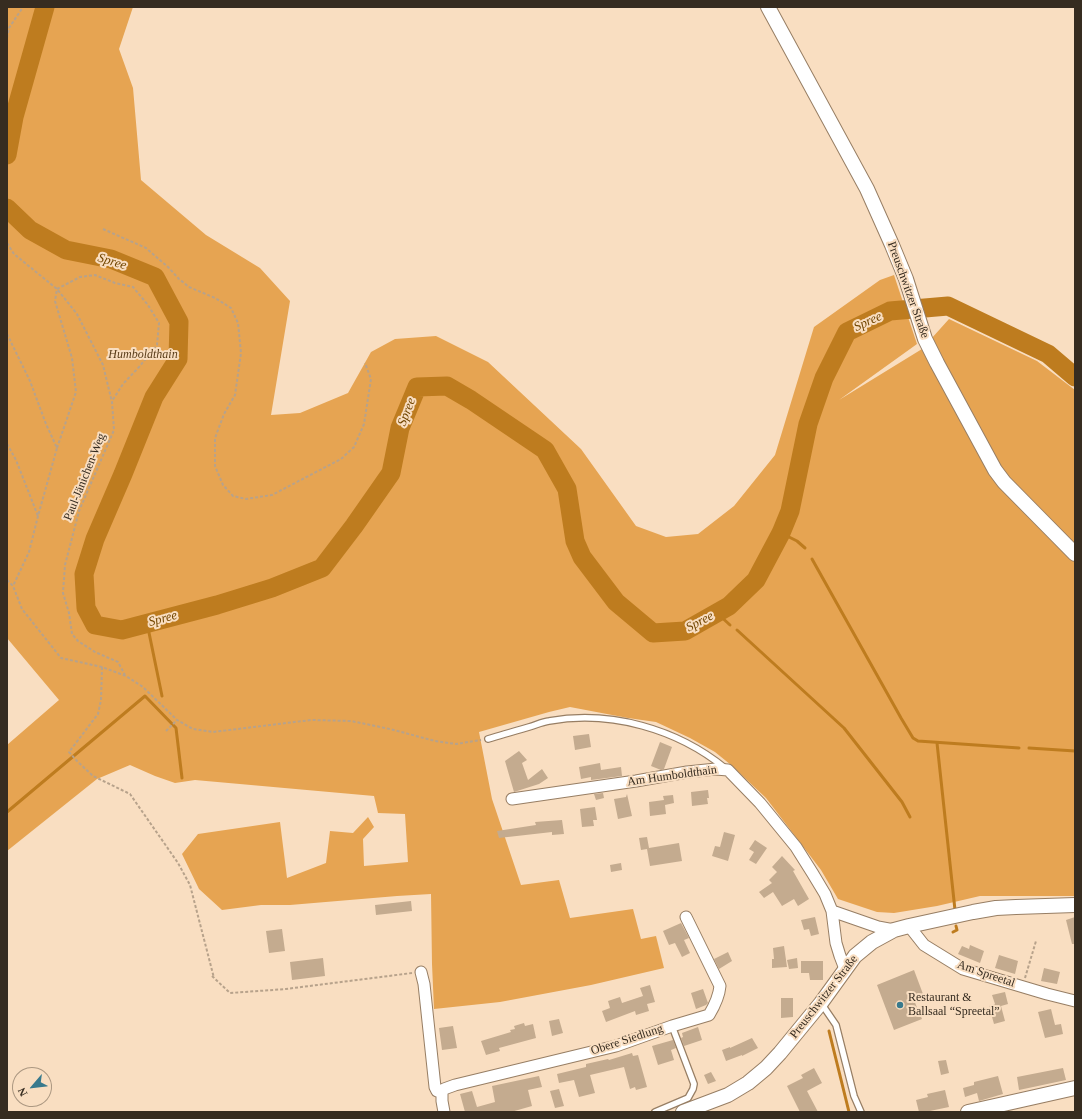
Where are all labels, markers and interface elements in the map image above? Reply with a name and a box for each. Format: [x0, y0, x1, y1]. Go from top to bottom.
street label: Preuschwitzer Straße [884, 240, 932, 340]
water label: Spree [96, 250, 128, 274]
water label: Spree [852, 309, 884, 335]
park label: Humboldthain [108, 348, 178, 362]
water label: Spree [395, 396, 419, 428]
street label: Paul-Jänichen-Weg [61, 431, 109, 523]
water label: Spree [147, 608, 179, 630]
water label: Spree [683, 608, 717, 636]
street label: Am Humboldthain [626, 763, 718, 789]
street label: Preuschwitzer Straße [787, 953, 861, 1041]
street label: Am Spreetal [955, 957, 1017, 991]
place label: Restaurant & Ballsaal “Spreetal” [908, 991, 1000, 1019]
marker: Restaurant & Ballsaal “Spreetal” [895, 1000, 905, 1010]
street label: Obere Siedlung [589, 1022, 665, 1058]
north arrow [12, 1067, 52, 1107]
text: N [15, 1086, 29, 1098]

